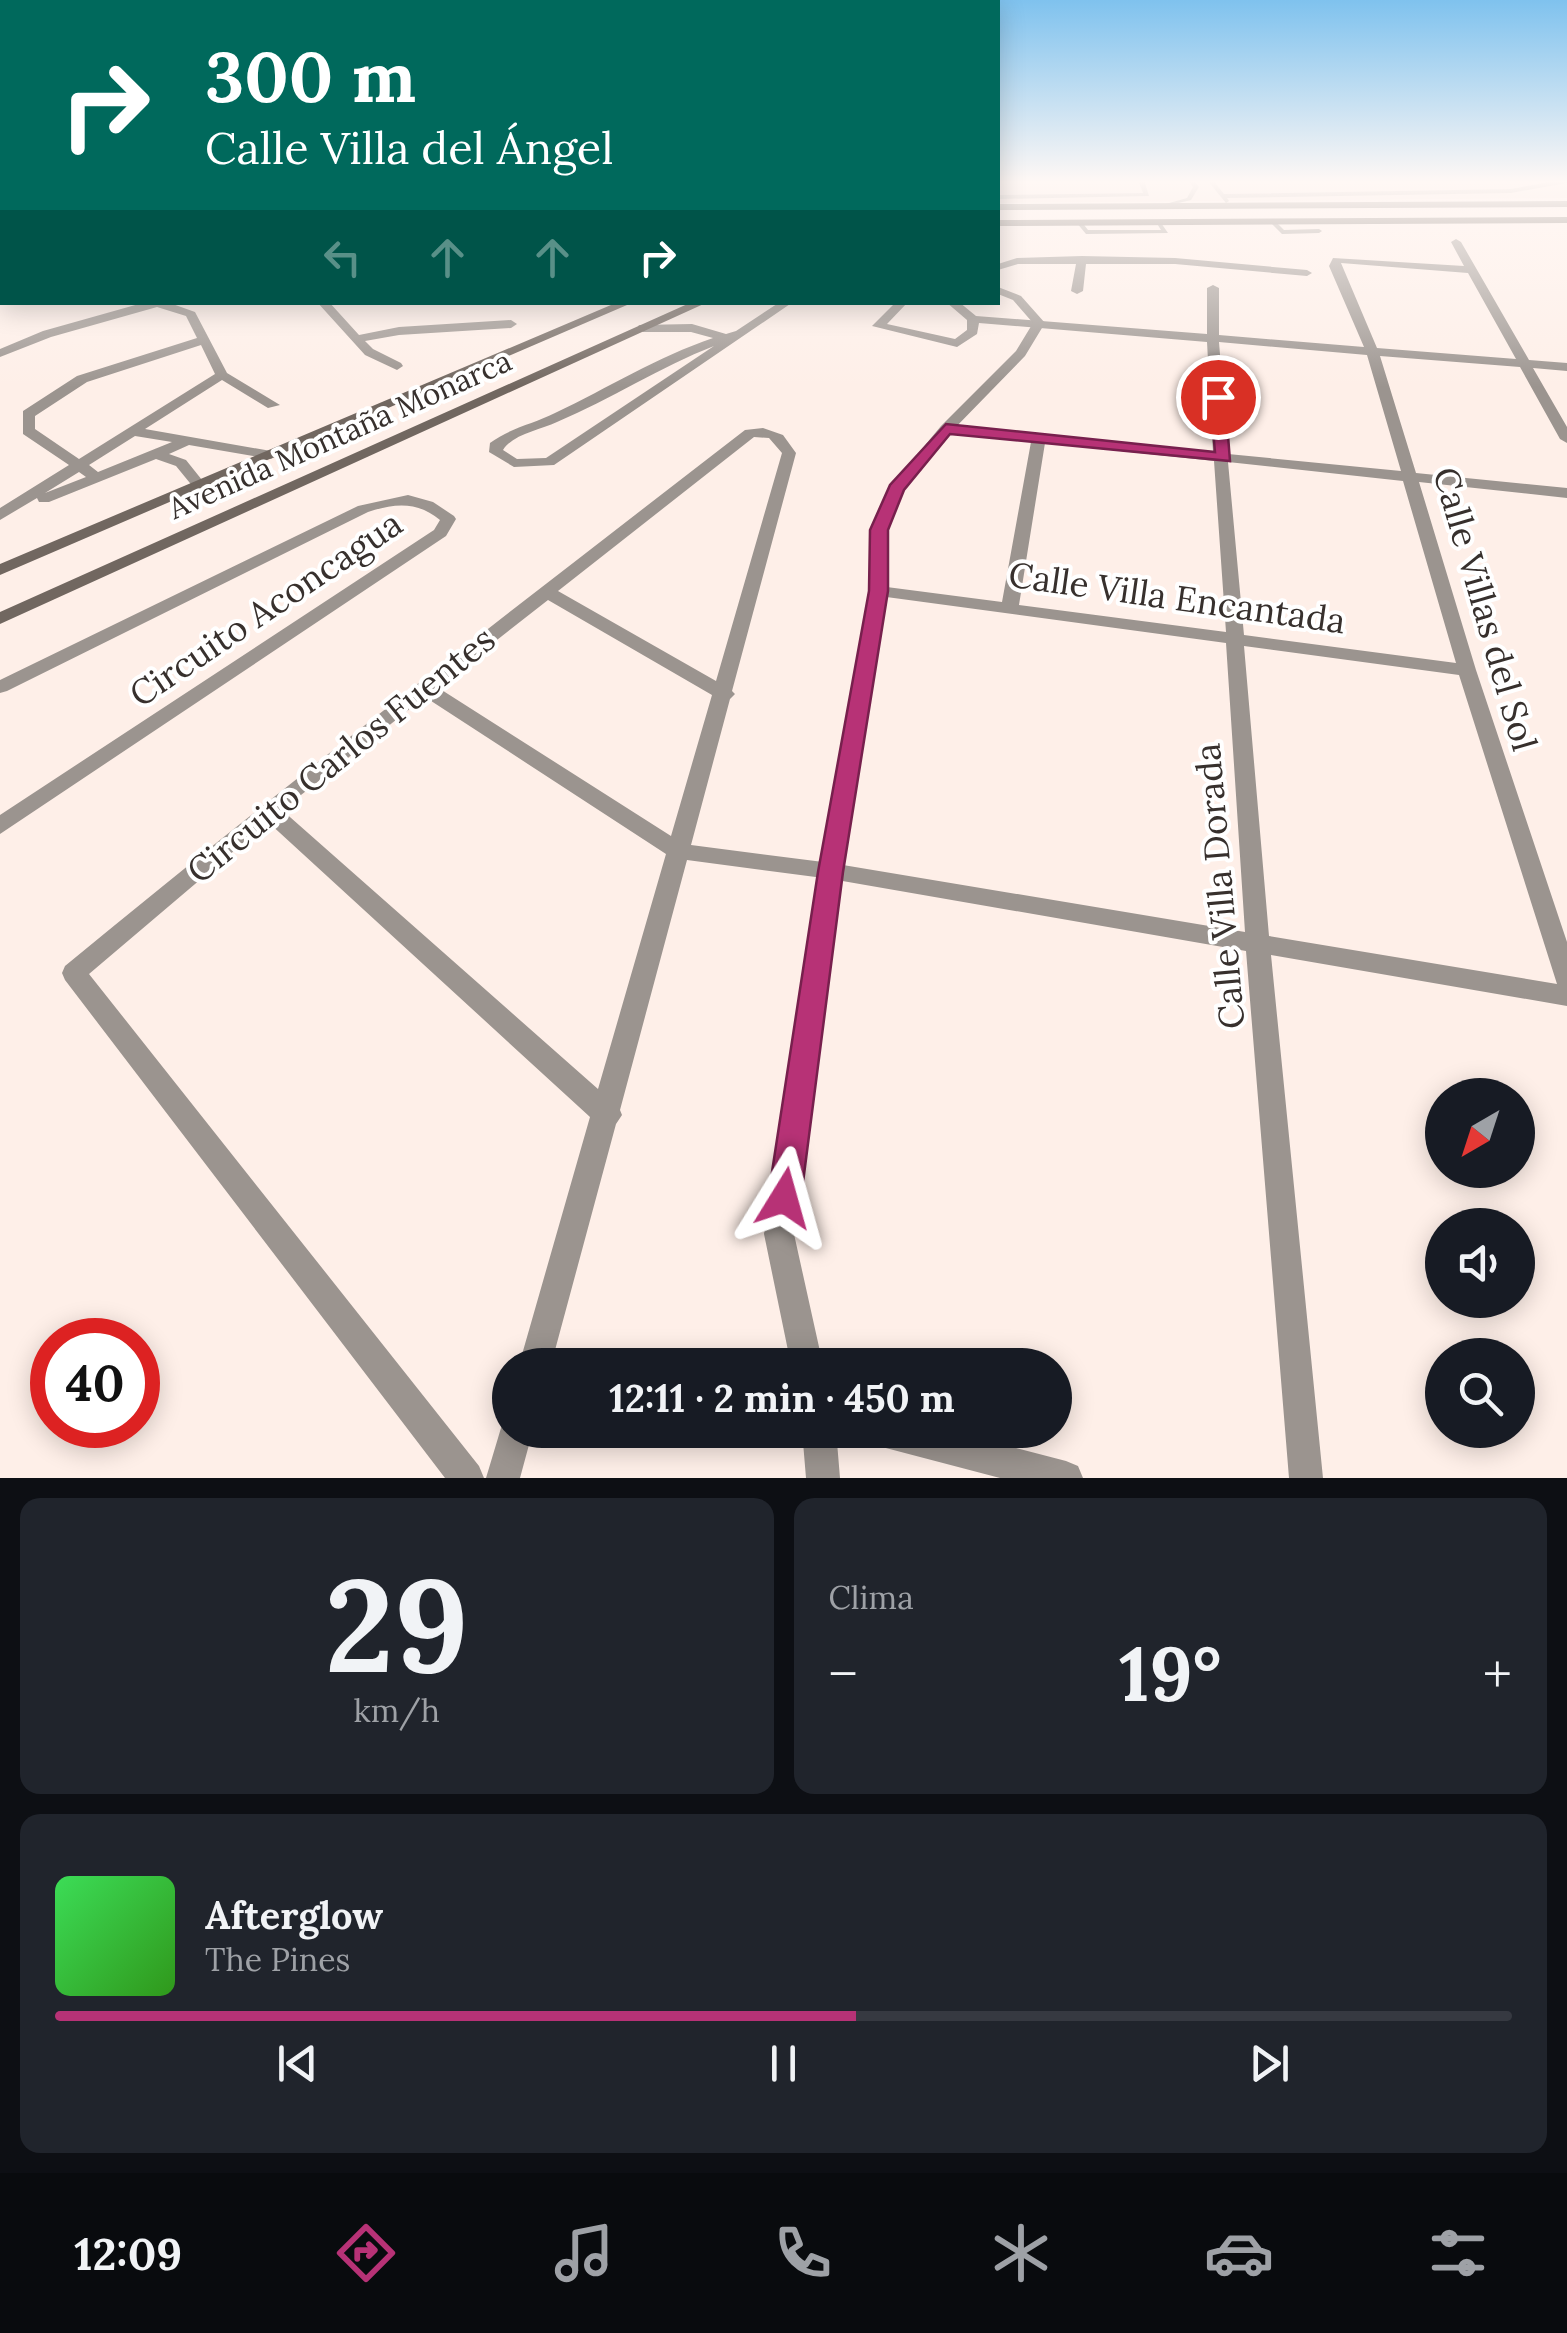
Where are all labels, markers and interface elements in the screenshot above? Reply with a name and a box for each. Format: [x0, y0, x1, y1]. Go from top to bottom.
text: 300 m [205, 32, 416, 121]
icon: right [40, 40, 170, 170]
text: Calle Villa del Ángel [205, 119, 613, 176]
icon: left [315, 230, 370, 285]
icon: ahead [420, 230, 475, 285]
icon: ahead [525, 230, 580, 285]
icon: right [630, 230, 685, 285]
street label: Avenida Montaña Monarca [161, 341, 517, 527]
pin [1176, 355, 1261, 440]
icon: arrive [1191, 370, 1246, 425]
street label: Calle Villas del Sol [1423, 462, 1547, 756]
street label: Circuito Aconcagua [121, 501, 411, 717]
street label: Calle Villa Encantada [1006, 552, 1348, 643]
street label: Circuito Carlos Fuentes [177, 616, 504, 893]
street label: Calle Villa Dorada [1185, 741, 1254, 1031]
north arrow [1425, 1078, 1535, 1188]
map controls [1425, 1078, 1535, 1448]
position arrow [732, 1146, 836, 1250]
button: sound [1425, 1208, 1535, 1318]
speed limit sign: 40 [30, 1318, 160, 1448]
button: search [1425, 1338, 1535, 1448]
text: 12:11 · 2 min · 450 m [609, 1374, 955, 1422]
text: 29 [325, 1541, 469, 1708]
text: Clima [829, 1577, 914, 1618]
text: 19° [1119, 1626, 1221, 1722]
text: − [829, 1639, 858, 1709]
text: + [1483, 1639, 1512, 1709]
text: km/h [354, 1690, 440, 1731]
text: Afterglow [205, 1891, 383, 1939]
text: The Pines [205, 1939, 350, 1980]
icon: previous [270, 2036, 325, 2091]
icon: pause [756, 2036, 811, 2091]
icon: next [1242, 2036, 1297, 2091]
icon: directions [331, 2218, 401, 2288]
icon: music [549, 2218, 619, 2288]
icon: phone [768, 2218, 838, 2288]
icon: climate [986, 2218, 1056, 2288]
icon: car [1204, 2218, 1274, 2288]
icon: filters [1423, 2218, 1493, 2288]
text: 12:09 [74, 2225, 182, 2282]

